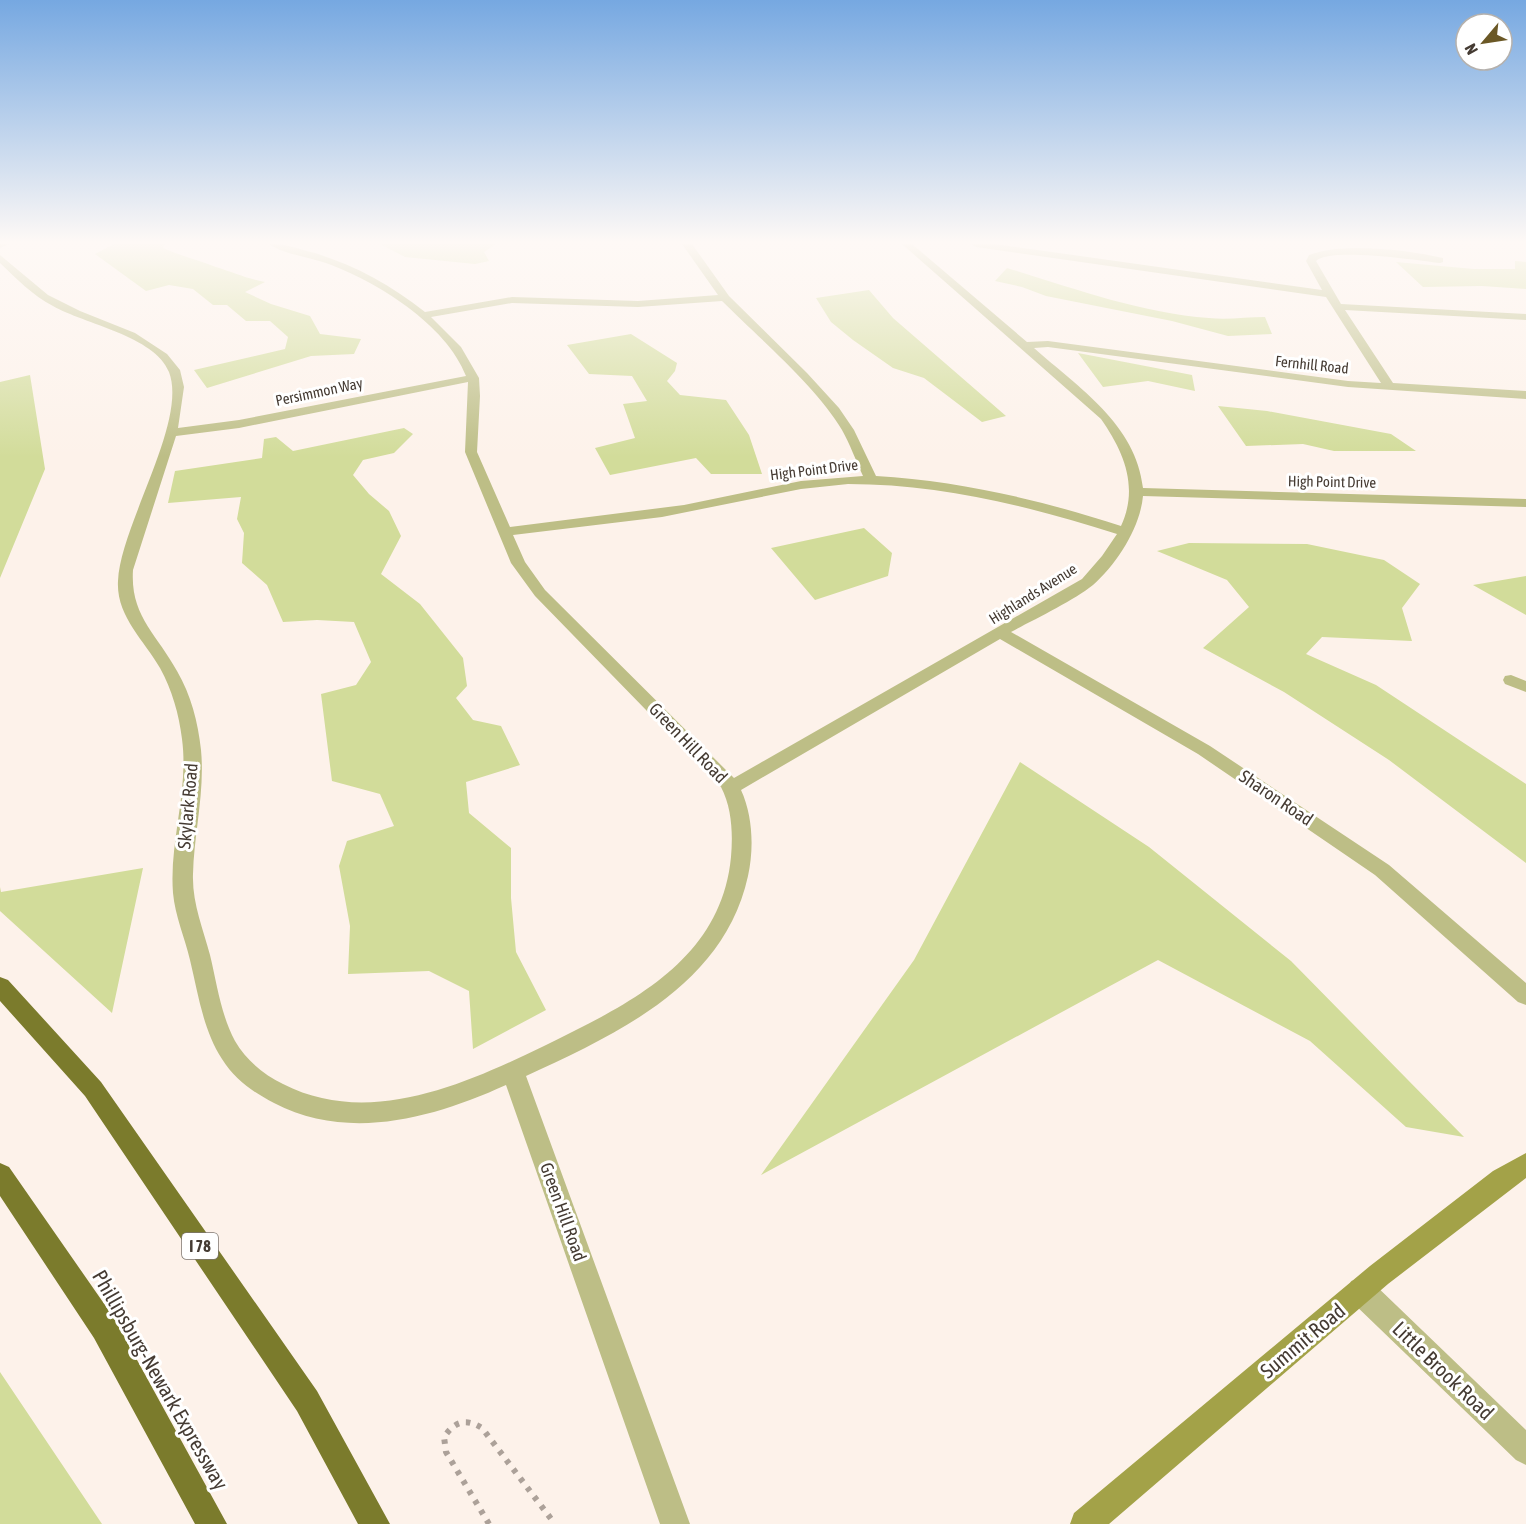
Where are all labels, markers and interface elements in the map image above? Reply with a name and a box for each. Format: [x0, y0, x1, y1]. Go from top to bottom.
north arrow [1454, 12, 1514, 72]
text: N [1461, 41, 1481, 58]
street label: Fernhill Road [1275, 352, 1350, 377]
street label: Persimmon Way [274, 374, 364, 409]
street label: High Point Drive [769, 456, 859, 483]
street label: High Point Drive [1288, 472, 1377, 491]
street label: Highlands Avenue [986, 560, 1080, 627]
street label: Green Hill Road [645, 698, 732, 787]
street label: Skylark Road [173, 762, 202, 850]
street label: Sharon Road [1236, 765, 1317, 830]
street label: Green Hill Road [536, 1160, 591, 1264]
road number: I 78 [182, 1233, 218, 1259]
street label: Phillipsburg-Newark Expressway [88, 1266, 234, 1494]
street label: Summit Road [1255, 1298, 1350, 1383]
street label: Little Brook Road [1388, 1316, 1499, 1424]

